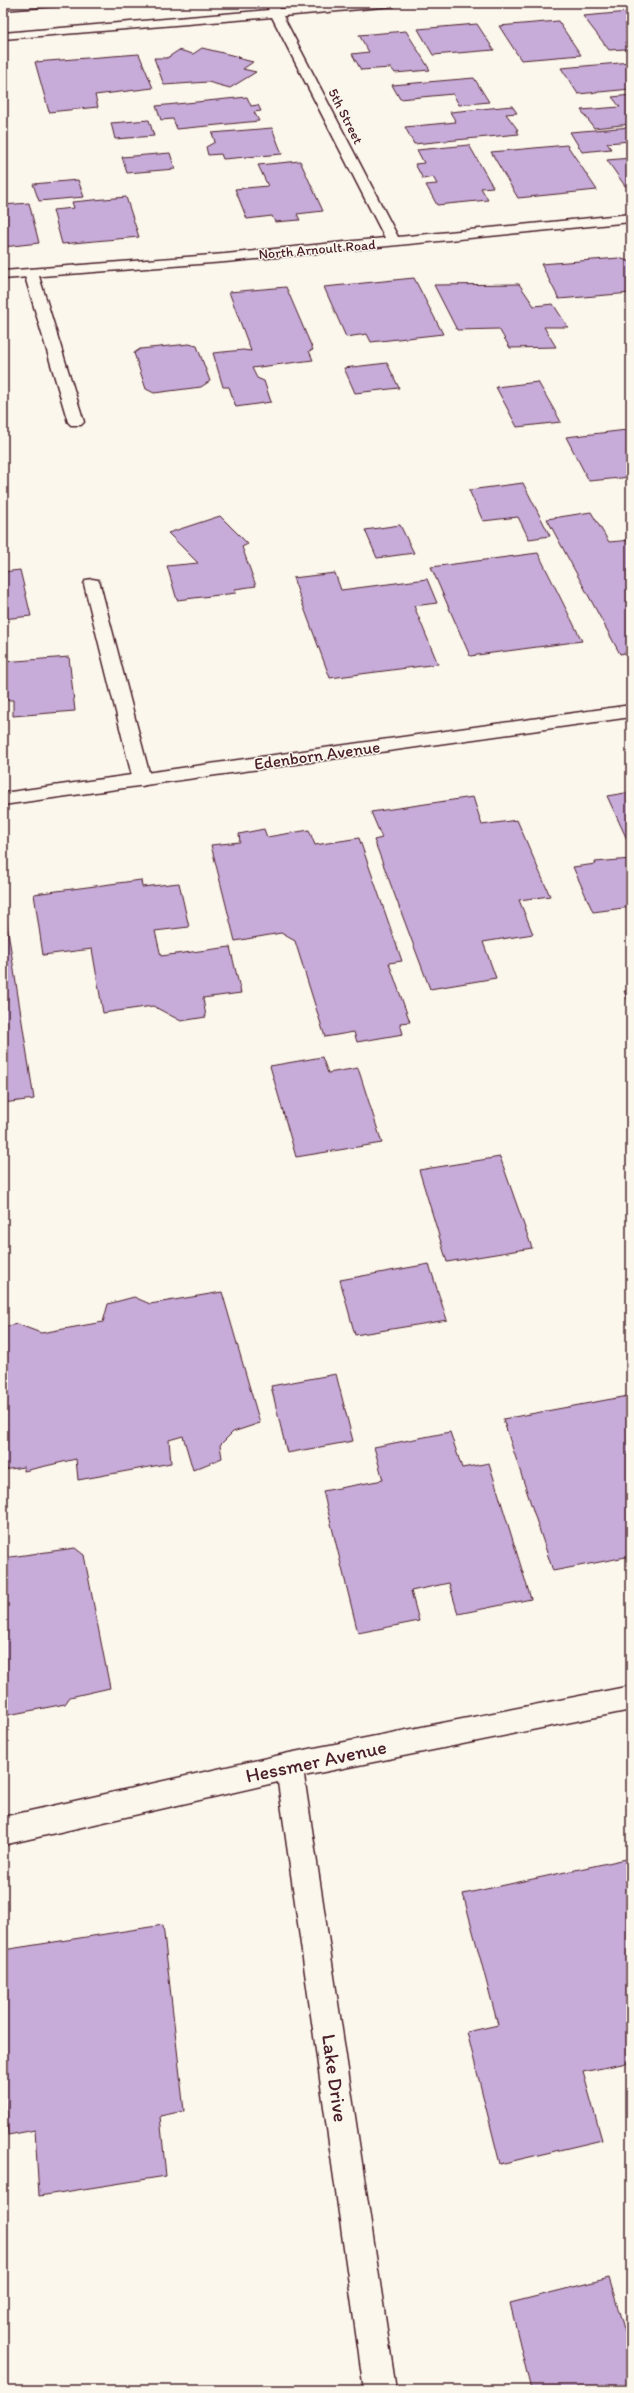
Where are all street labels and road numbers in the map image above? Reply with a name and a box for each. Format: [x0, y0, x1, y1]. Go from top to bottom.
street label: 5th Street [324, 86, 367, 147]
street label: North Arnoult Road [258, 236, 377, 263]
street label: Edenborn Avenue [253, 736, 381, 774]
street label: Hessmer Avenue [243, 1734, 389, 1788]
street label: Lake Drive [317, 2032, 353, 2124]

